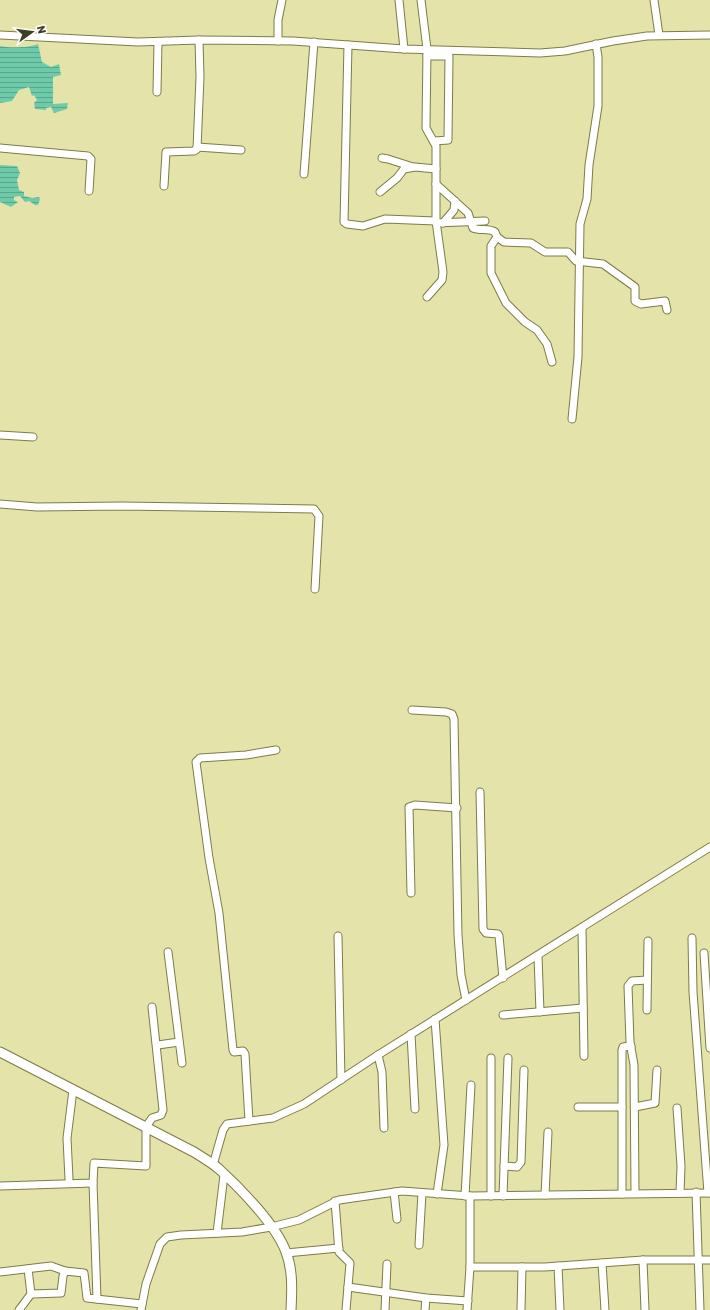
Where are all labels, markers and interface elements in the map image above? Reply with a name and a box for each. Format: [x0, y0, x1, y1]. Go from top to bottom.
north arrow [12, 12, 52, 52]
text: N [34, 24, 49, 35]

